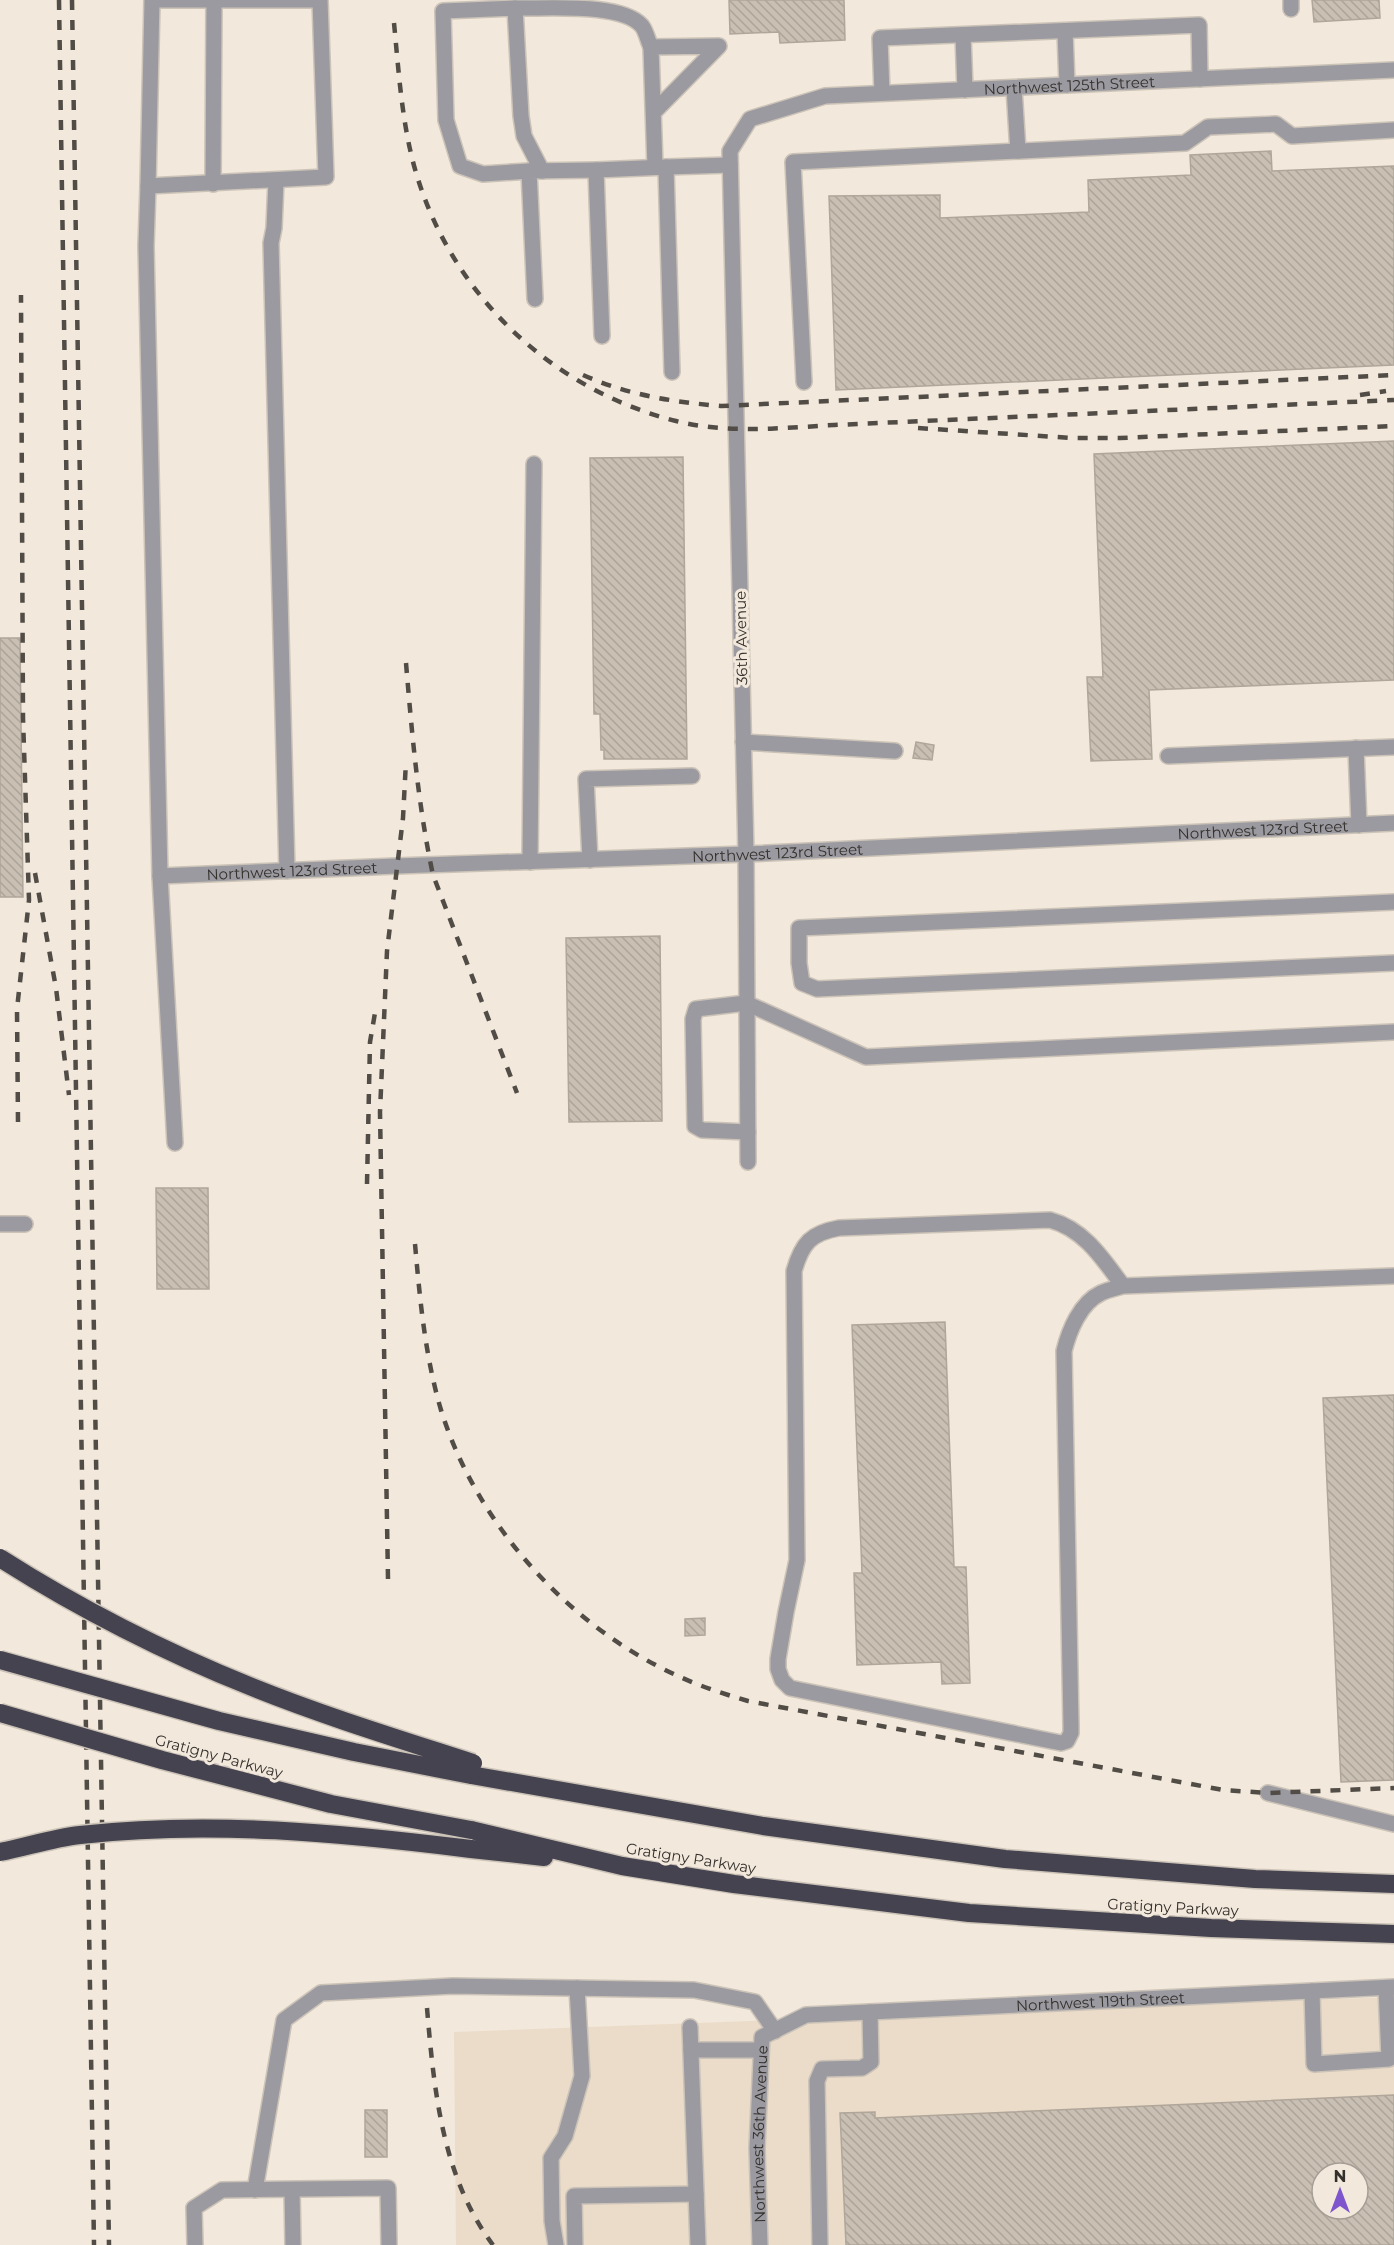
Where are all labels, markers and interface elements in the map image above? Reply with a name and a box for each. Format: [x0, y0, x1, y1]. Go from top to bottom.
street label: Northwest 125th Street [983, 71, 1155, 98]
street label: 36th Avenue [731, 591, 751, 685]
street label: Northwest 123rd Street [1177, 816, 1349, 843]
street label: Northwest 123rd Street [692, 839, 863, 865]
street label: Northwest 123rd Street [206, 857, 378, 884]
street label: Gratigny Parkway [153, 1730, 286, 1782]
street label: Gratigny Parkway [625, 1838, 758, 1878]
street label: Gratigny Parkway [1107, 1894, 1240, 1920]
street label: Northwest 119th Street [1015, 1987, 1185, 2014]
street label: Northwest 36th Avenue [747, 2045, 771, 2223]
north arrow [1310, 2161, 1370, 2221]
text: N [1334, 2167, 1346, 2186]

